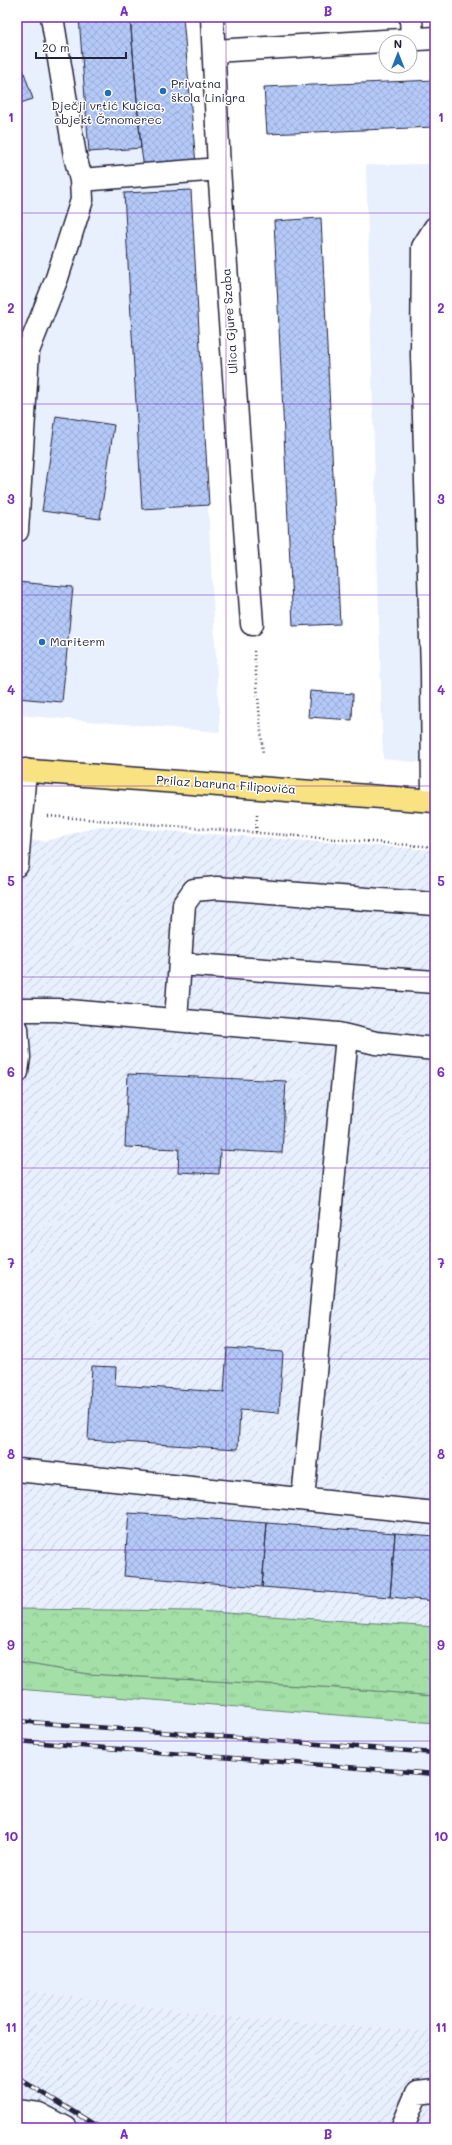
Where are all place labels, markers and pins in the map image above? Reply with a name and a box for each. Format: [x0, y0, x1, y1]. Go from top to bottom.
place label: Privatna škola Linigra [171, 75, 245, 105]
marker: Privatna škola Linigra [158, 86, 168, 96]
marker: Dječji vrtić Kućica, objekt Črnomerec [103, 88, 113, 98]
place label: Dječji vrtić Kućica, objekt Črnomerec [51, 97, 165, 127]
place label: Mariterm [50, 633, 105, 649]
marker: Mariterm [37, 637, 47, 647]

